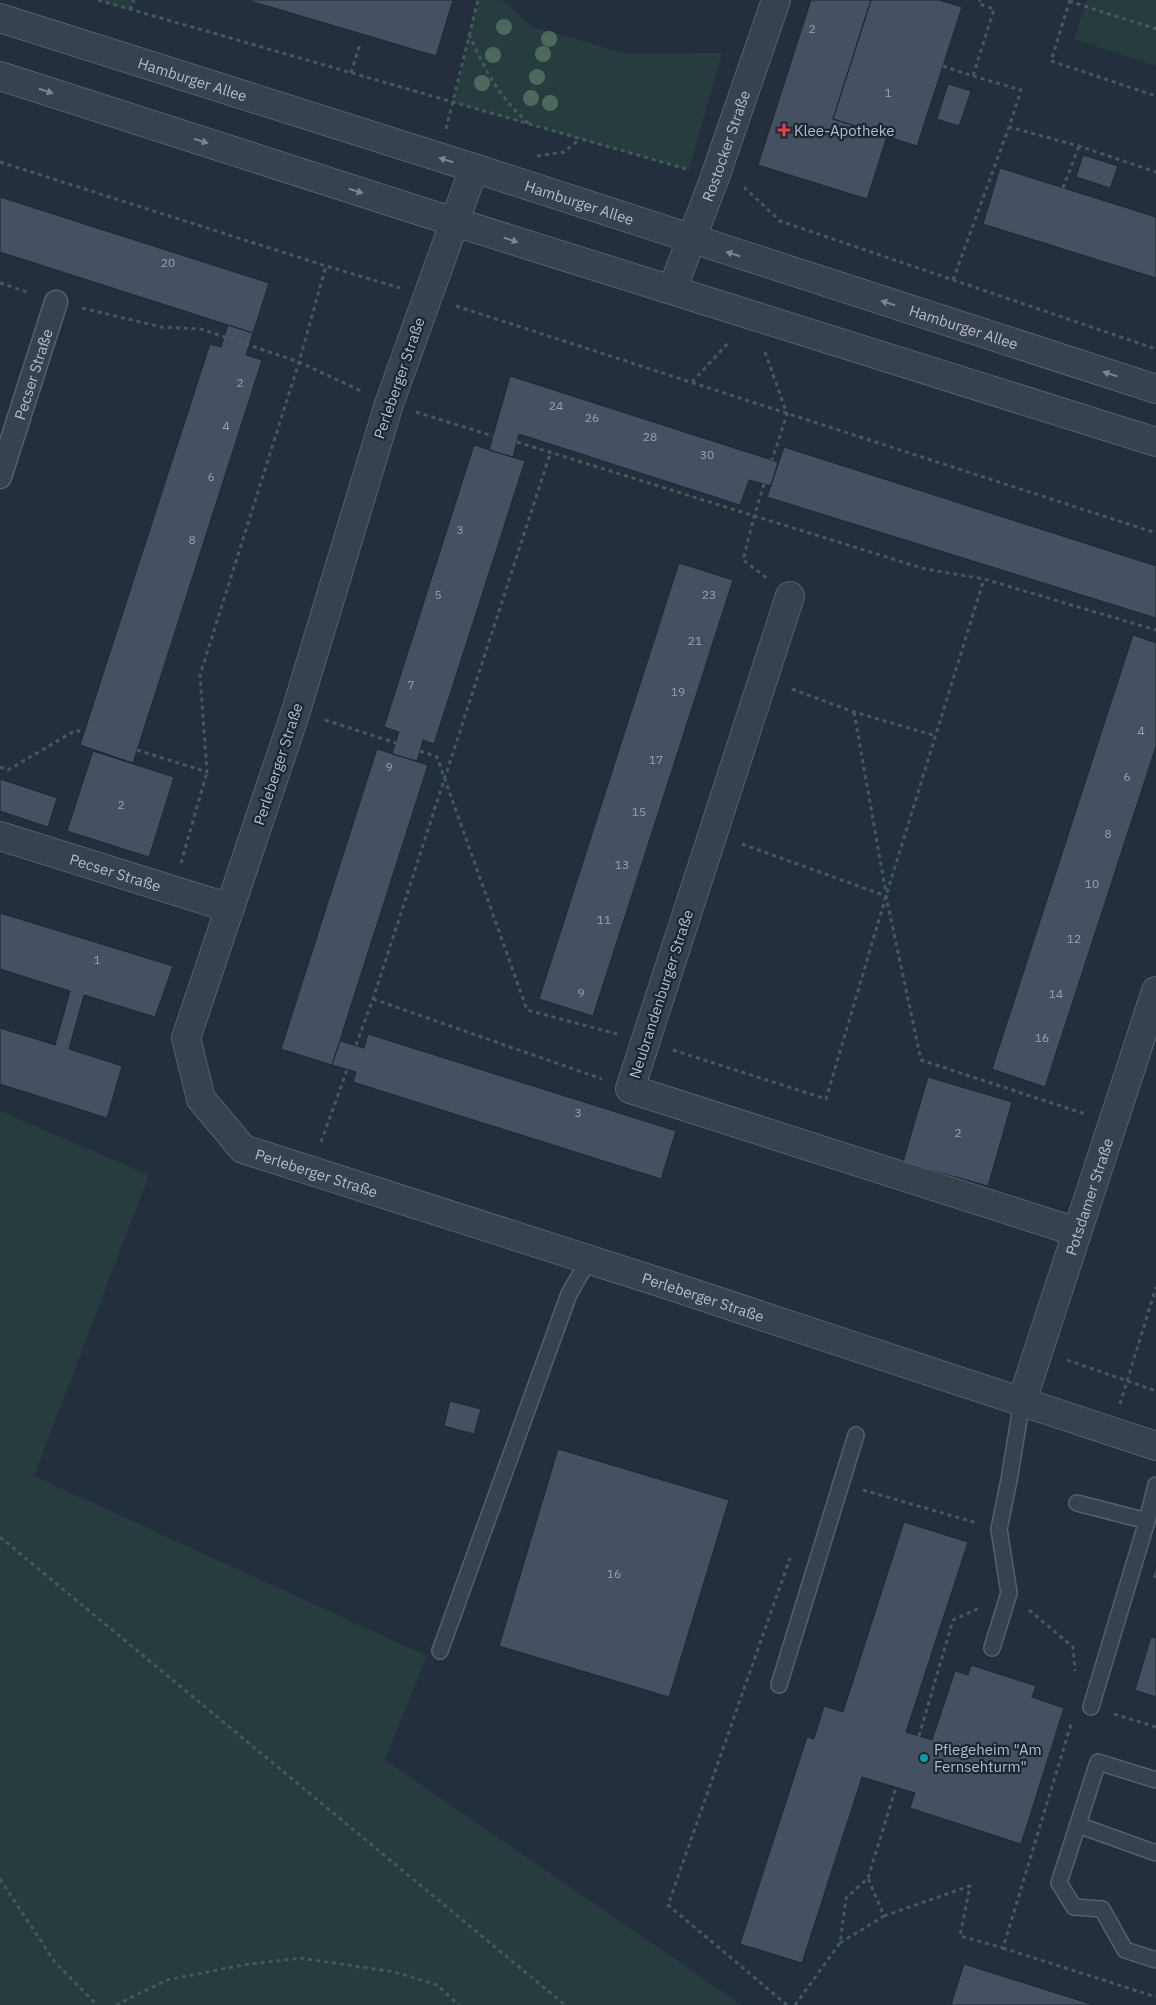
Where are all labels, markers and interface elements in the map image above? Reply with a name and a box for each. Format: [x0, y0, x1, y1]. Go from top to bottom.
house number: 2 [808, 21, 816, 36]
street label: Hamburger Allee [136, 53, 250, 105]
house number: 1 [884, 85, 892, 100]
one-way arrow [39, 87, 54, 95]
street label: Rostocker Straße [697, 88, 754, 204]
place label: Klee-Apotheke [794, 121, 895, 140]
marker: Klee-Apotheke [778, 124, 790, 136]
one-way arrow [194, 137, 209, 145]
one-way arrow [438, 155, 453, 163]
street label: Hamburger Allee [523, 176, 636, 229]
one-way arrow [348, 187, 363, 195]
one-way arrow [503, 236, 518, 244]
one-way arrow [726, 249, 741, 257]
house number: 20 [161, 255, 175, 270]
one-way arrow [881, 299, 896, 307]
street label: Hamburger Allee [907, 300, 1021, 353]
street label: Perleberger Straße [369, 315, 429, 441]
street label: Pecser Straße [9, 326, 56, 422]
one-way arrow [1102, 370, 1117, 378]
house number: 2 [236, 375, 244, 390]
house number: 24 [549, 398, 563, 413]
house number: 26 [585, 410, 599, 425]
house number: 4 [222, 418, 230, 433]
house number: 28 [643, 429, 657, 444]
house number: 30 [700, 447, 714, 462]
house number: 6 [207, 469, 215, 484]
house number: 3 [456, 522, 464, 537]
house number: 8 [188, 532, 196, 547]
house number: 5 [434, 587, 442, 602]
house number: 23 [702, 587, 716, 602]
house number: 21 [688, 633, 702, 648]
house number: 7 [407, 677, 415, 692]
house number: 19 [671, 684, 685, 699]
street label: Perleberger Straße [249, 701, 307, 827]
house number: 4 [1137, 723, 1145, 738]
house number: 17 [649, 752, 663, 767]
house number: 9 [385, 759, 393, 774]
house number: 6 [1123, 769, 1131, 784]
house number: 2 [117, 797, 125, 812]
house number: 15 [632, 804, 646, 819]
house number: 8 [1104, 826, 1112, 841]
street label: Pecser Straße [68, 849, 163, 895]
house number: 13 [615, 857, 629, 872]
house number: 10 [1085, 876, 1099, 891]
street label: Neubrandenburger Straße [625, 907, 697, 1081]
house number: 11 [597, 912, 611, 927]
house number: 12 [1067, 931, 1081, 946]
house number: 1 [93, 952, 101, 967]
house number: 9 [577, 985, 585, 1000]
house number: 14 [1049, 986, 1063, 1001]
house number: 16 [1035, 1030, 1049, 1045]
house number: 3 [574, 1105, 582, 1120]
house number: 2 [954, 1125, 962, 1140]
street label: Potsdamer Straße [1061, 1136, 1117, 1258]
street label: Perleberger Straße [253, 1144, 380, 1201]
street label: Perleberger Straße [640, 1268, 767, 1326]
house number: 16 [607, 1566, 621, 1581]
place label: Pflegeheim "Am Fernsehturm" [934, 1740, 1042, 1776]
marker: Pflegeheim "Am Fernsehturm" [918, 1752, 930, 1764]

